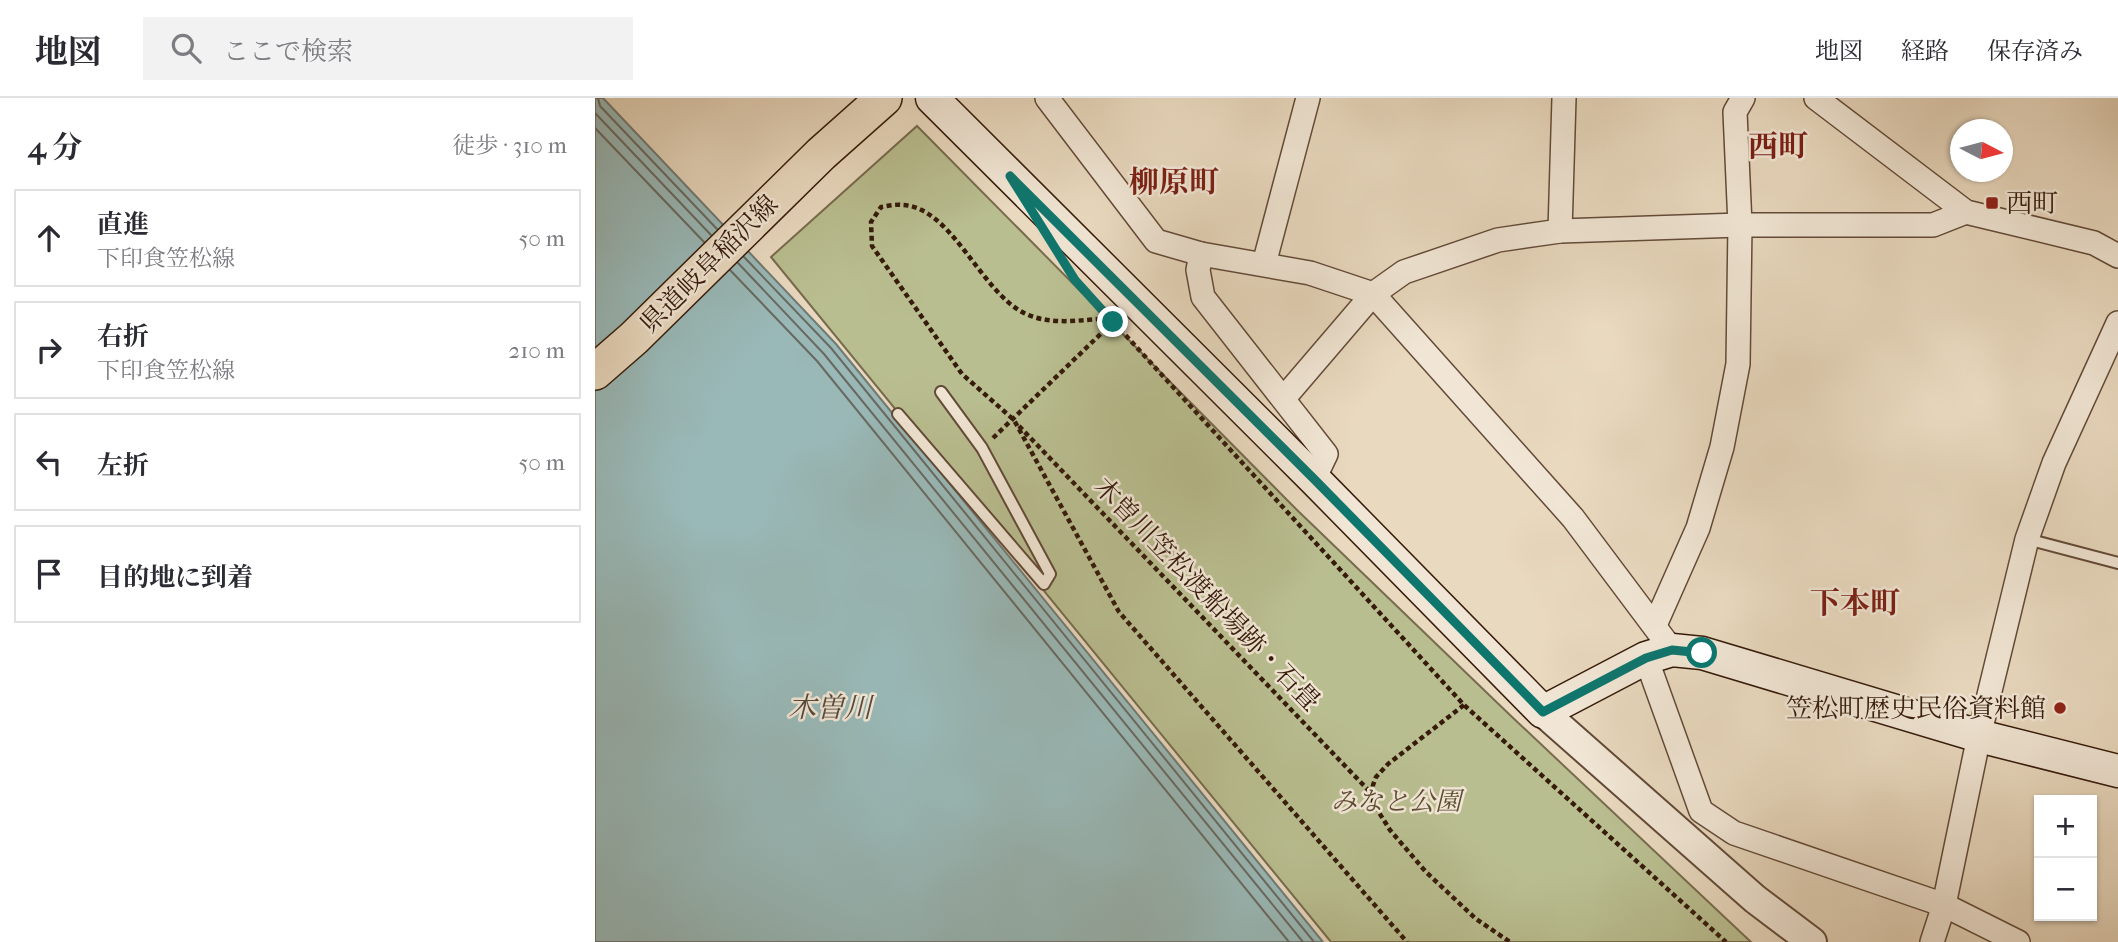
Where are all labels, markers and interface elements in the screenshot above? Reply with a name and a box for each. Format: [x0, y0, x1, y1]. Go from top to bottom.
search box [143, 17, 633, 80]
icon: search [167, 29, 205, 67]
text: 地図 [35, 33, 101, 72]
text: ここで検索 [223, 36, 353, 67]
text: 地図 [1815, 37, 1863, 65]
text: 経路 [1901, 37, 1949, 65]
text: 保存済み [1987, 37, 2083, 65]
north arrow [1950, 119, 2013, 182]
district label: 西町 [1748, 129, 1808, 164]
text: 4 分 [28, 130, 82, 165]
text: 徒歩 · 310 m [452, 132, 567, 159]
district label: 柳原町 [1129, 165, 1219, 200]
place label: 西町 [2006, 188, 2058, 219]
street label: 県道岐阜稲沢線 [634, 189, 784, 339]
marker: 西町 [1984, 195, 2000, 211]
text: 直進 [97, 209, 149, 240]
icon: ahead [30, 219, 68, 257]
text: 50 m [518, 225, 565, 252]
text: 下印食笠松線 [97, 245, 235, 272]
route end [1097, 306, 1128, 337]
text: 右折 [97, 321, 149, 352]
icon: right [30, 331, 68, 369]
text: 210 m [508, 337, 565, 364]
text: 下印食笠松線 [97, 357, 235, 384]
icon: left [30, 443, 68, 481]
text: 50 m [518, 449, 565, 476]
text: 左折 [97, 450, 149, 481]
street label: 木曽川笠松渡船場跡・石畳 [1087, 471, 1327, 717]
icon: arrive [30, 555, 68, 593]
text: 目的地に到着 [97, 562, 253, 593]
district label: 下本町 [1810, 586, 1900, 621]
route start [1686, 637, 1717, 668]
water label: 木曽川 [788, 691, 875, 724]
place label: 笠松町歴史民俗資料館 [1786, 693, 2046, 724]
marker: 笠松町歴史民俗資料館 [2052, 700, 2068, 716]
park label: みなと公園 [1331, 786, 1465, 817]
map controls [2034, 795, 2097, 921]
button: + [2034, 795, 2097, 858]
button: − [2034, 858, 2097, 921]

